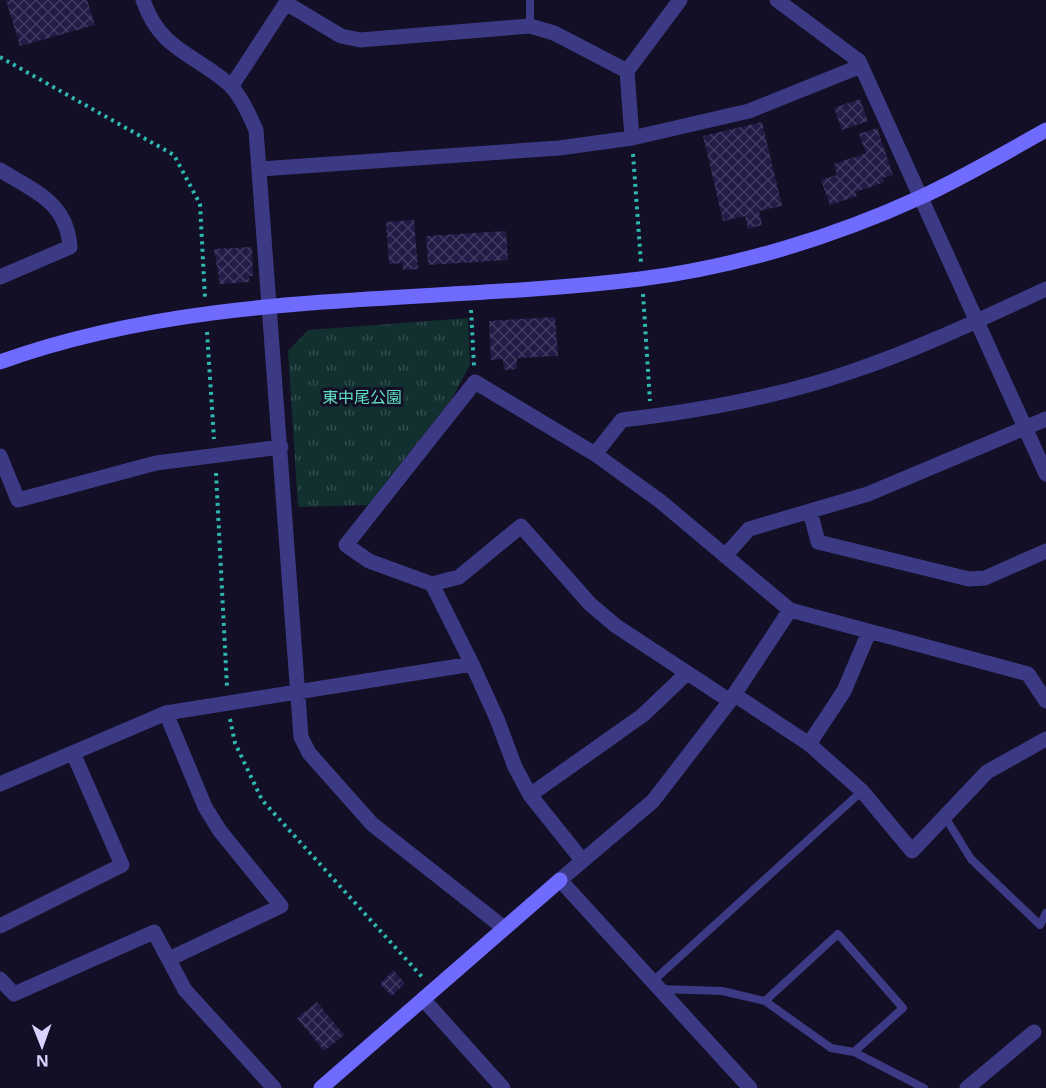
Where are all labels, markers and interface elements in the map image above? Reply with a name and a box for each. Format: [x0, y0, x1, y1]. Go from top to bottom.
park label: 東中尾公園 [322, 386, 402, 408]
north arrow [12, 1016, 72, 1076]
text: N [36, 1050, 49, 1072]

